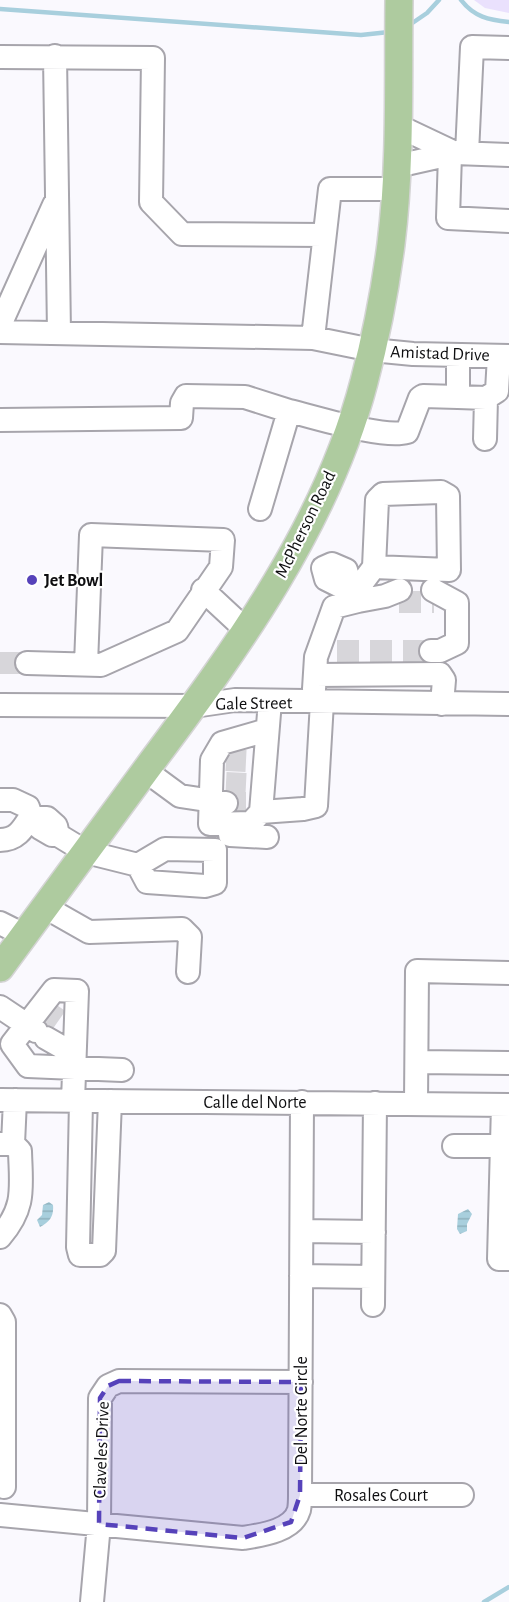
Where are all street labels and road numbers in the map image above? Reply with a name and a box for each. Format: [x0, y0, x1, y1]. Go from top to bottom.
street label: Amistad Drive [390, 343, 490, 365]
street label: McPherson Road [272, 468, 340, 581]
street label: Gale Street [215, 694, 293, 714]
street label: Calle del Norte [203, 1094, 307, 1112]
street label: Del Norte Circle [293, 1356, 311, 1466]
street label: Claveles Drive [91, 1401, 113, 1499]
street label: Rosales Court [334, 1487, 428, 1505]

